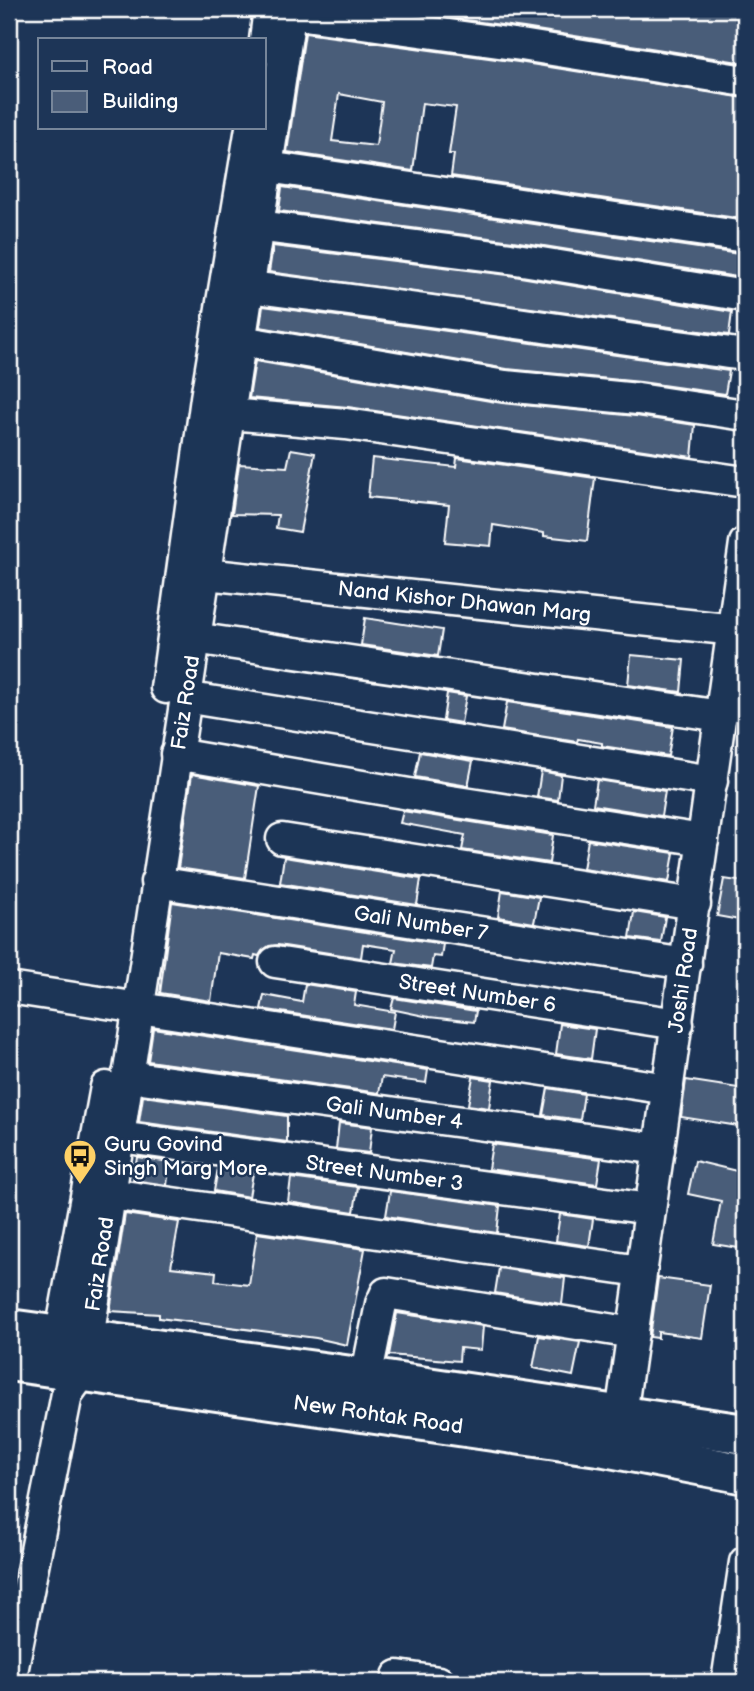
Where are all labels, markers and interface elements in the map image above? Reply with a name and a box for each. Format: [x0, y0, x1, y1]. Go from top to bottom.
legend [38, 38, 266, 130]
text: Road [102, 55, 153, 80]
text: Building [102, 89, 178, 114]
street label: Nand Kishor Dhawan Marg [337, 576, 592, 627]
street label: Faiz Road [166, 654, 205, 751]
street label: Gali Number 7 [352, 900, 490, 946]
street label: Joshi Road [663, 926, 703, 1035]
street label: Street Number 6 [397, 969, 558, 1018]
street label: Gali Number 4 [324, 1091, 465, 1135]
place label: Guru Govind Singh Marg More [104, 1132, 267, 1181]
bus stop icon: Guru Govind Singh Marg More [61, 1137, 99, 1186]
street label: Street Number 3 [304, 1150, 465, 1196]
street label: Faiz Road [80, 1215, 119, 1313]
street label: New Rohtak Road [292, 1390, 465, 1439]

